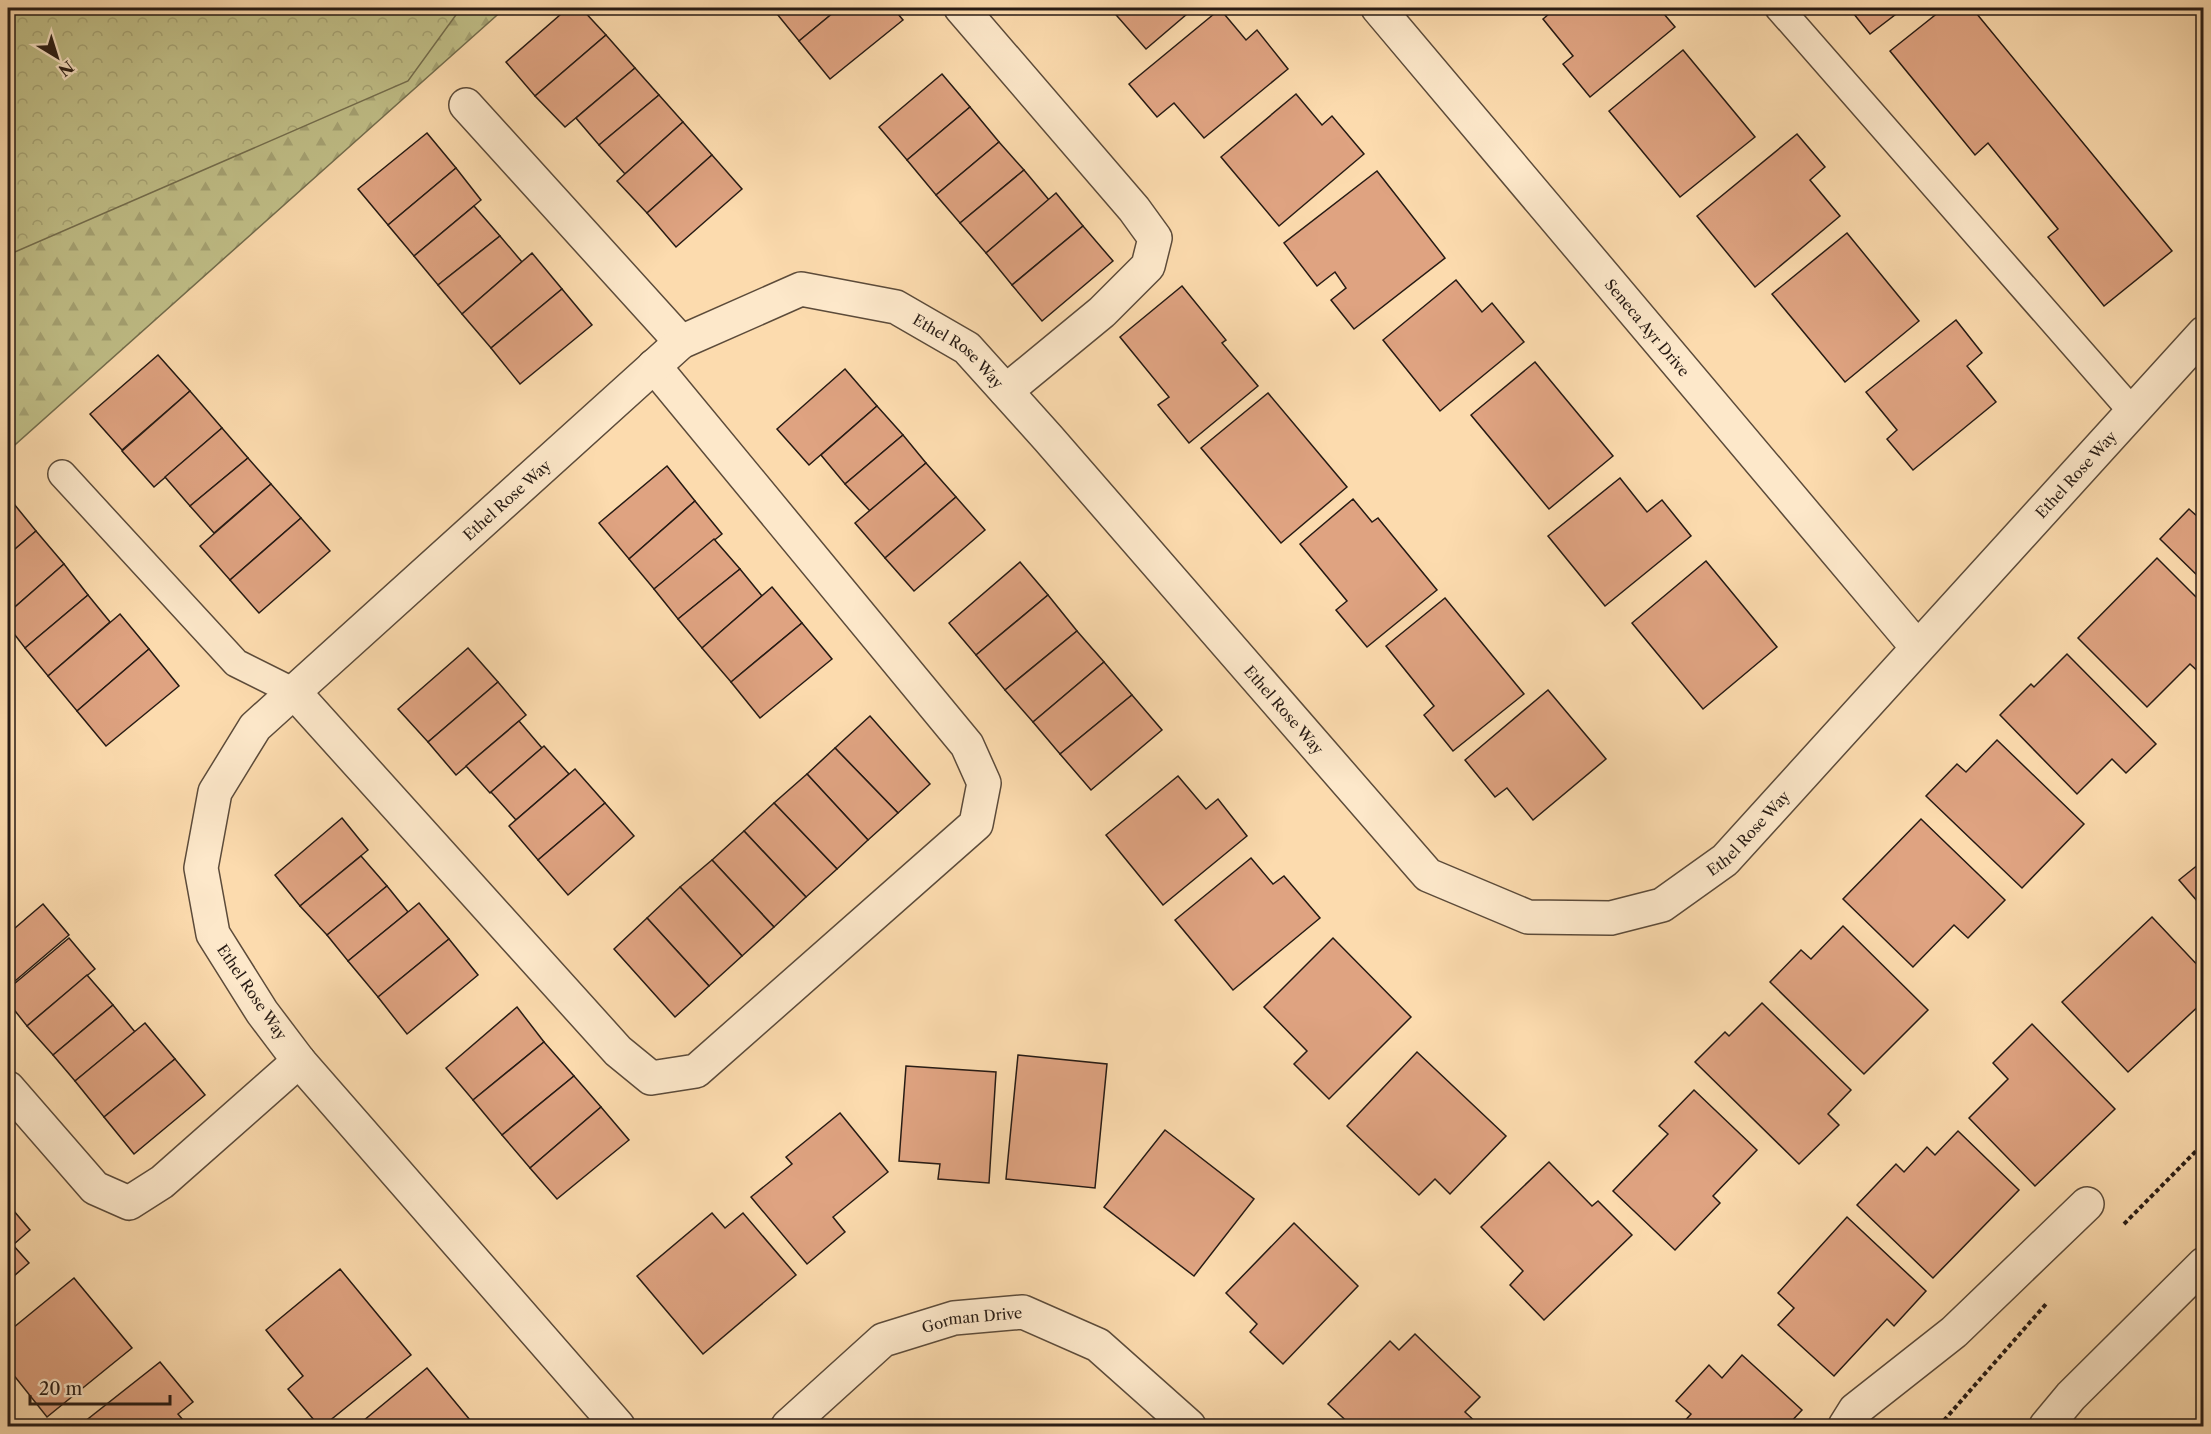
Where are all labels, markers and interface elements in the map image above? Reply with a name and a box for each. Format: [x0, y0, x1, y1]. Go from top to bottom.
north arrow [27, 27, 87, 87]
text: N [55, 57, 78, 81]
street label: Seneca Ayr Drive [1601, 275, 1694, 380]
street label: Ethel Rose Way [910, 309, 1008, 392]
street label: Ethel Rose Way [2031, 426, 2121, 522]
street label: Ethel Rose Way [459, 455, 555, 544]
street label: Ethel Rose Way [1240, 661, 1328, 758]
street label: Ethel Rose Way [1703, 786, 1794, 880]
street label: Ethel Rose Way [213, 941, 291, 1044]
street label: Gorman Drive [919, 1303, 1023, 1337]
scale bar [30, 1368, 170, 1406]
text: 20 m [39, 1378, 83, 1400]

